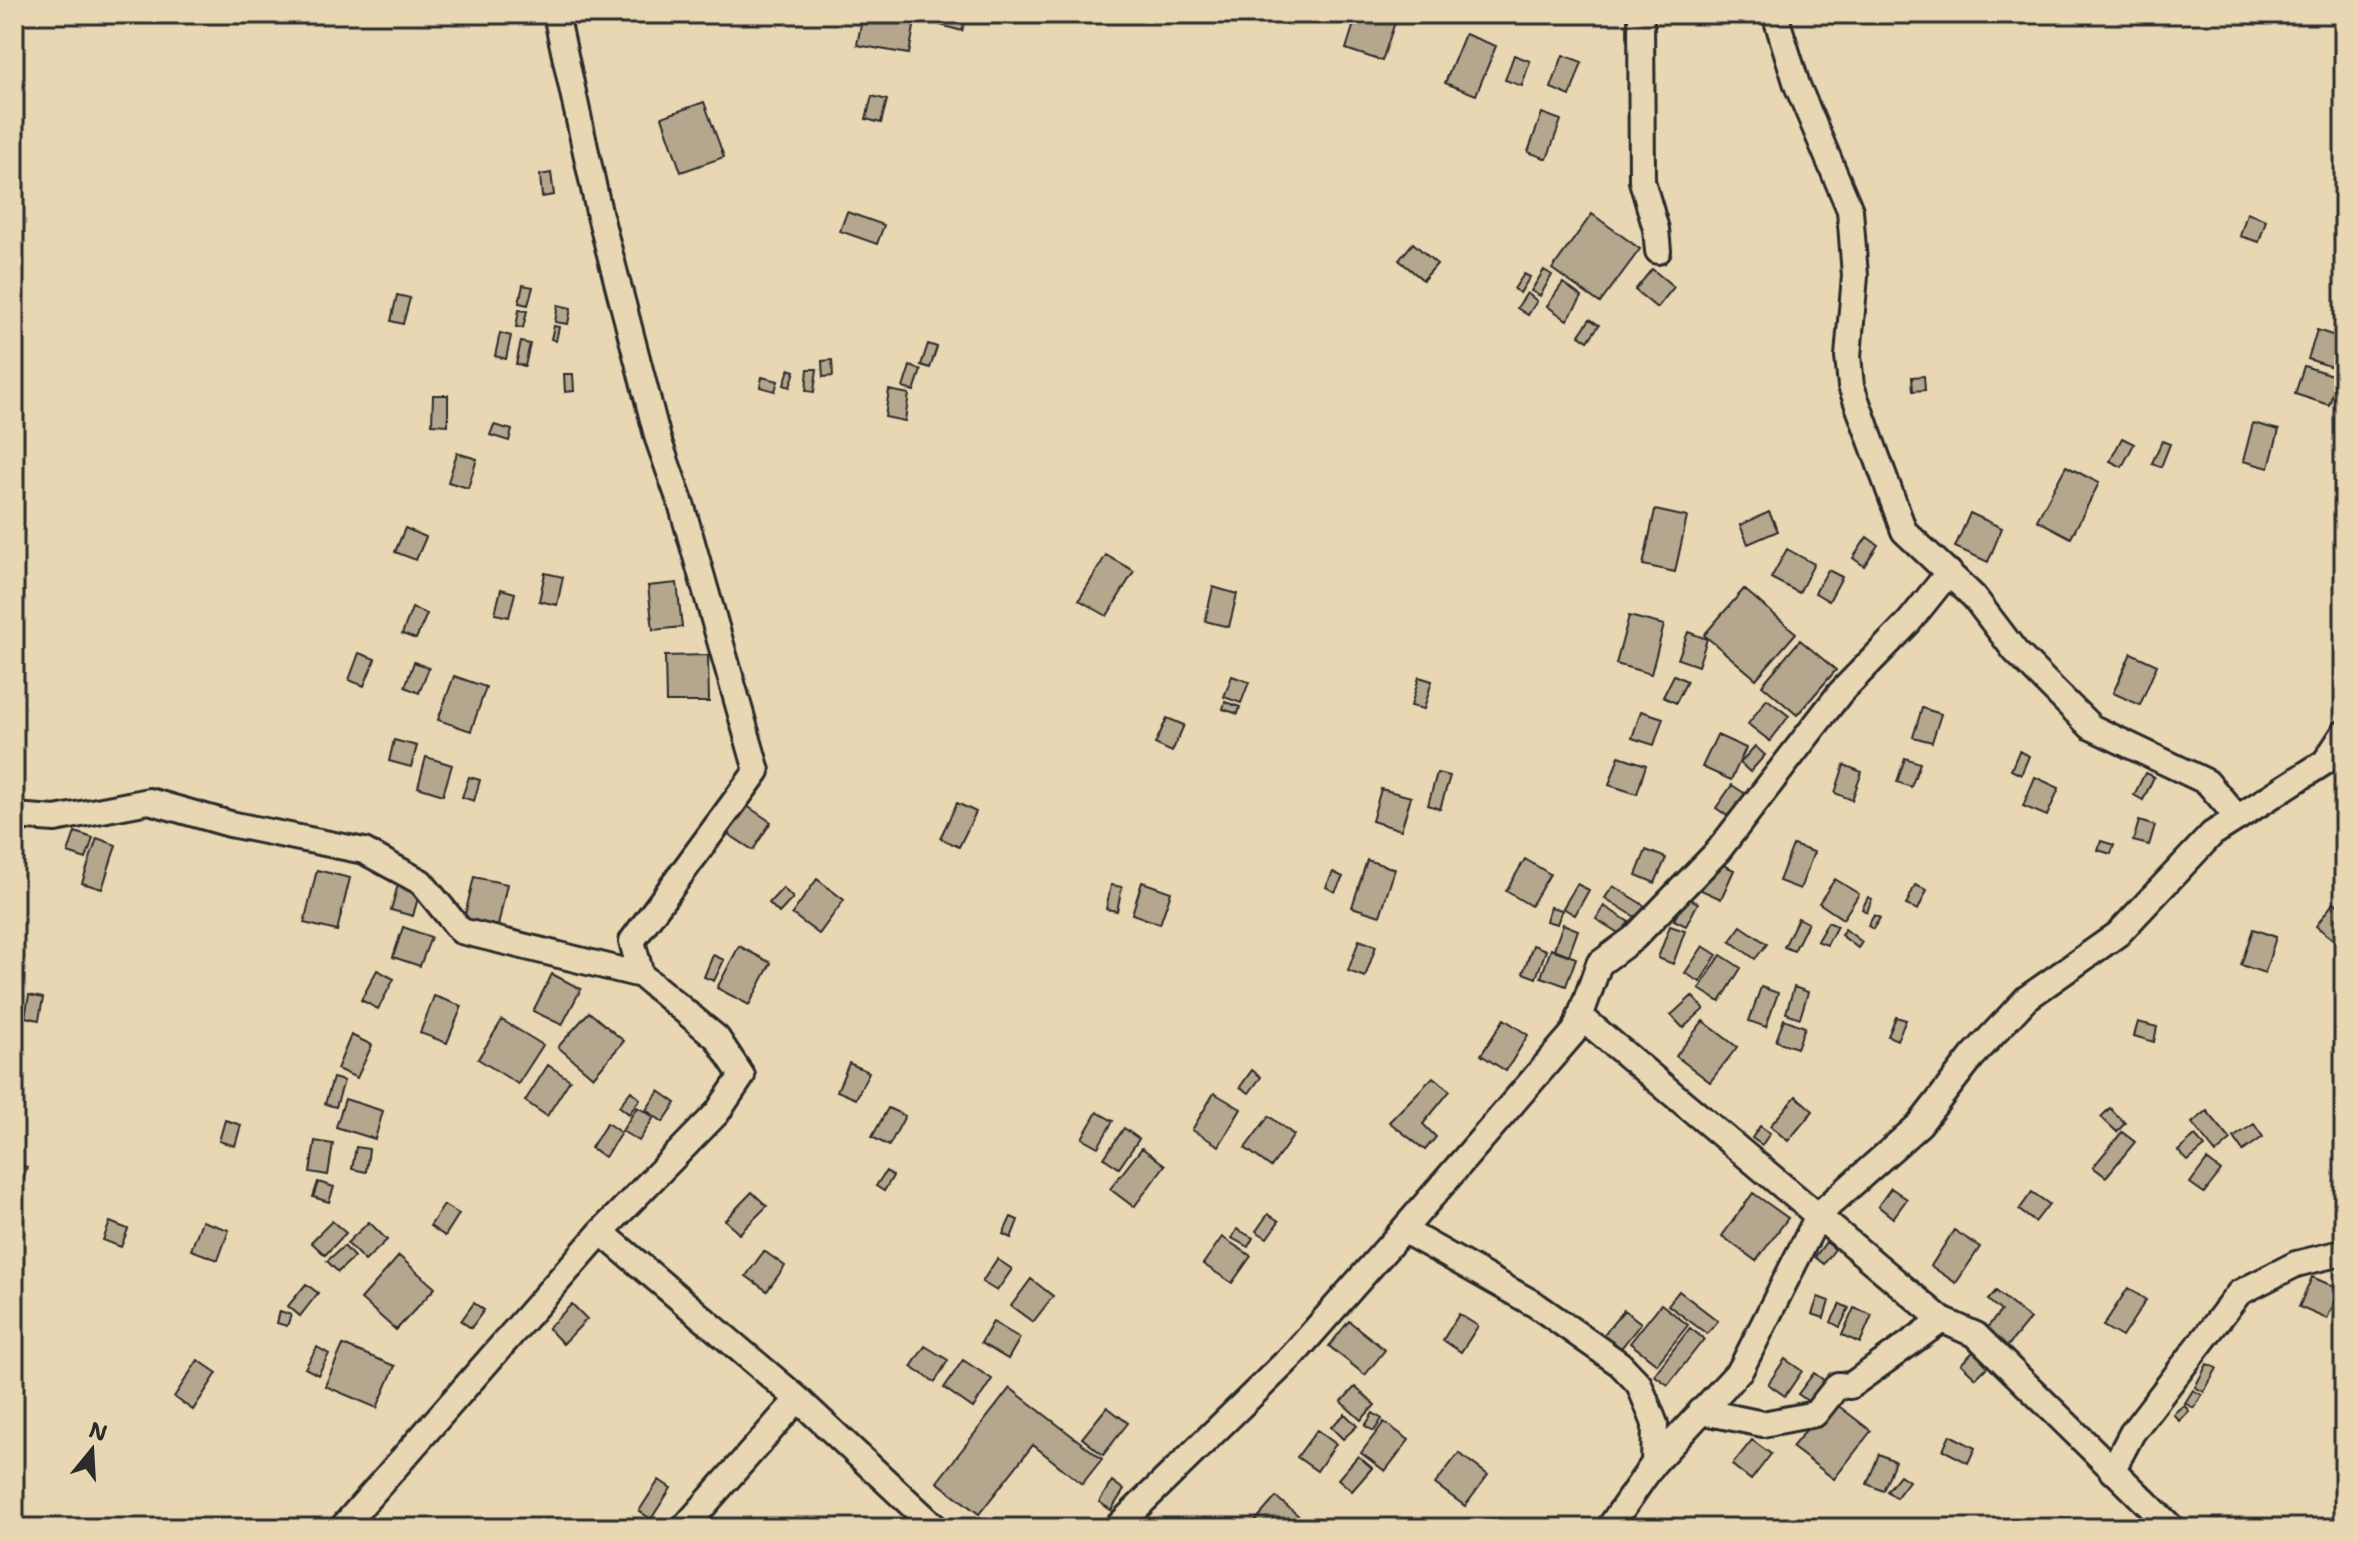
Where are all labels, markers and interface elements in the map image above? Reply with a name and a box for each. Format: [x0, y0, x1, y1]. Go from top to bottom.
north arrow [52, 1410, 132, 1490]
text: N [85, 1415, 111, 1448]

